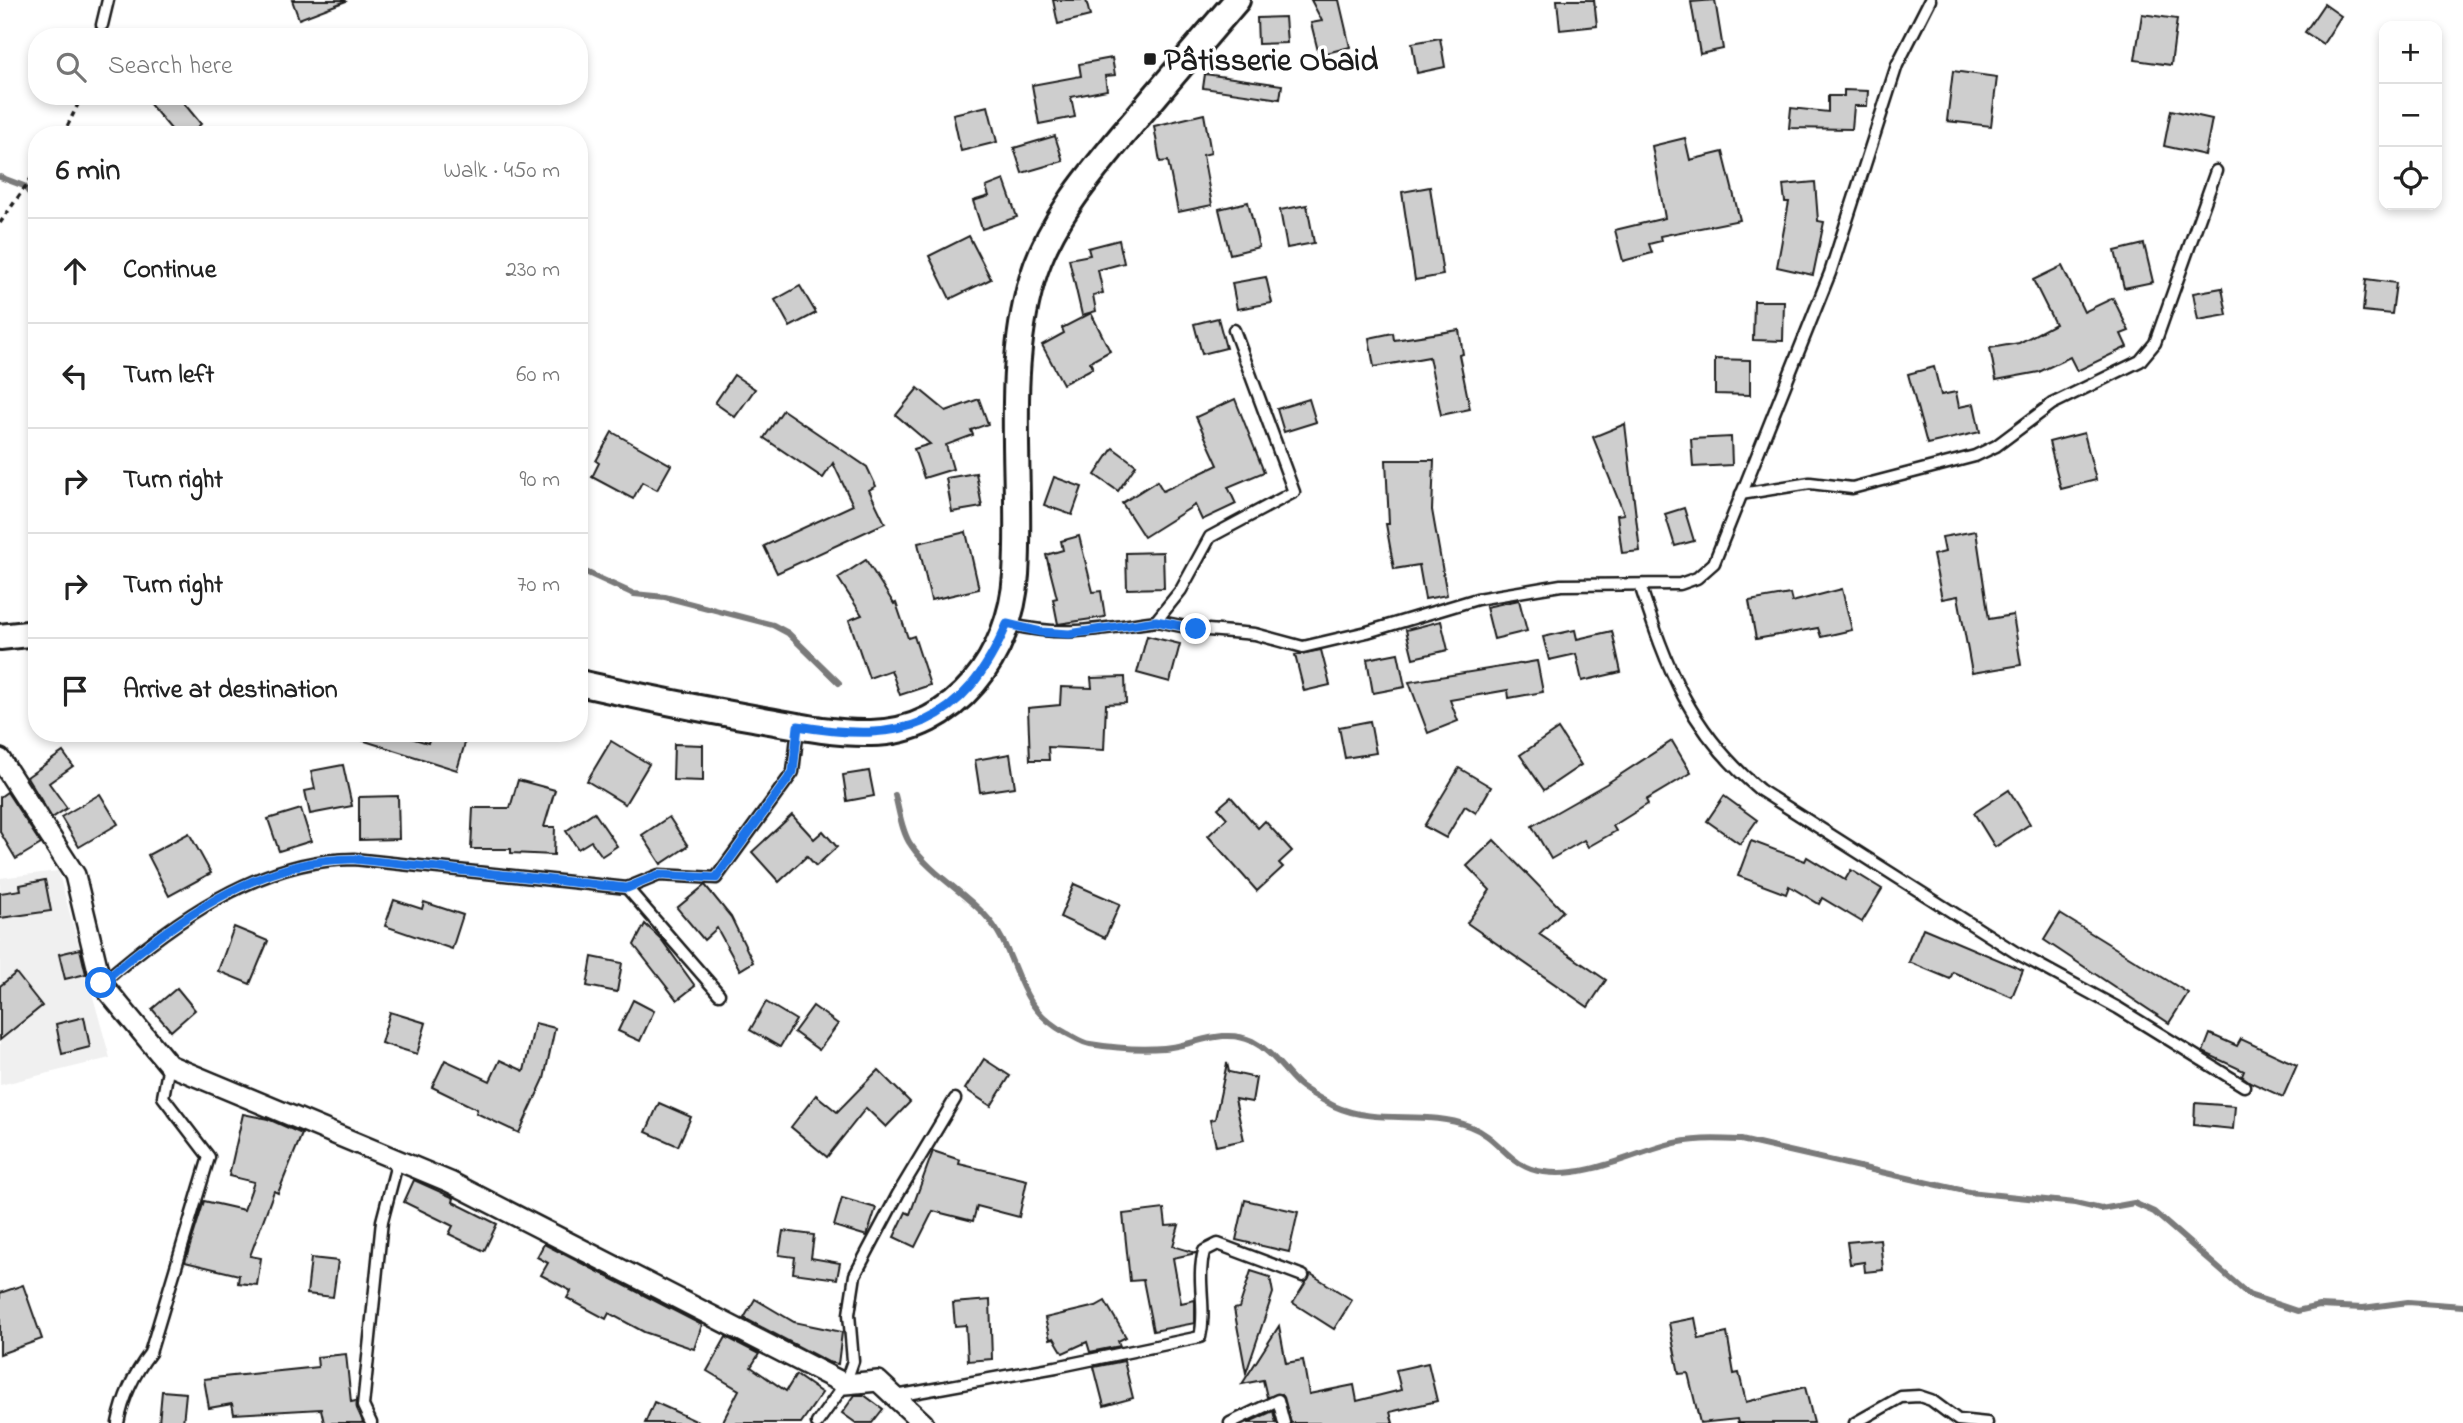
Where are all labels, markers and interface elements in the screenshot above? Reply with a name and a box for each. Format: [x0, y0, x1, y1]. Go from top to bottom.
map controls [2379, 21, 2442, 210]
button: + [2379, 21, 2442, 84]
search box [28, 28, 588, 105]
place label: Pâtisserie Obaid [1164, 39, 1378, 86]
icon: search [52, 48, 90, 86]
text: Search here [108, 48, 233, 86]
marker: Pâtisserie Obaid [1142, 51, 1158, 67]
button: − [2379, 84, 2442, 147]
button: locate [2379, 147, 2442, 210]
text: 6 min [56, 150, 120, 194]
text: Walk · 450 m [443, 155, 560, 188]
icon: ahead [56, 252, 94, 290]
text: Continue [123, 252, 216, 290]
text: 230 m [506, 254, 560, 287]
icon: left [56, 357, 94, 395]
text: Turn left [123, 357, 214, 395]
text: 60 m [516, 359, 560, 392]
icon: right [56, 462, 94, 500]
text: Turn right [123, 462, 223, 500]
text: 90 m [520, 464, 560, 497]
icon: right [56, 567, 94, 605]
text: Turn right [123, 567, 223, 605]
text: 70 m [517, 569, 560, 602]
route end [1180, 613, 1211, 644]
icon: arrive [56, 672, 94, 710]
text: Arrive at destination [123, 672, 338, 710]
route start [85, 967, 116, 998]

